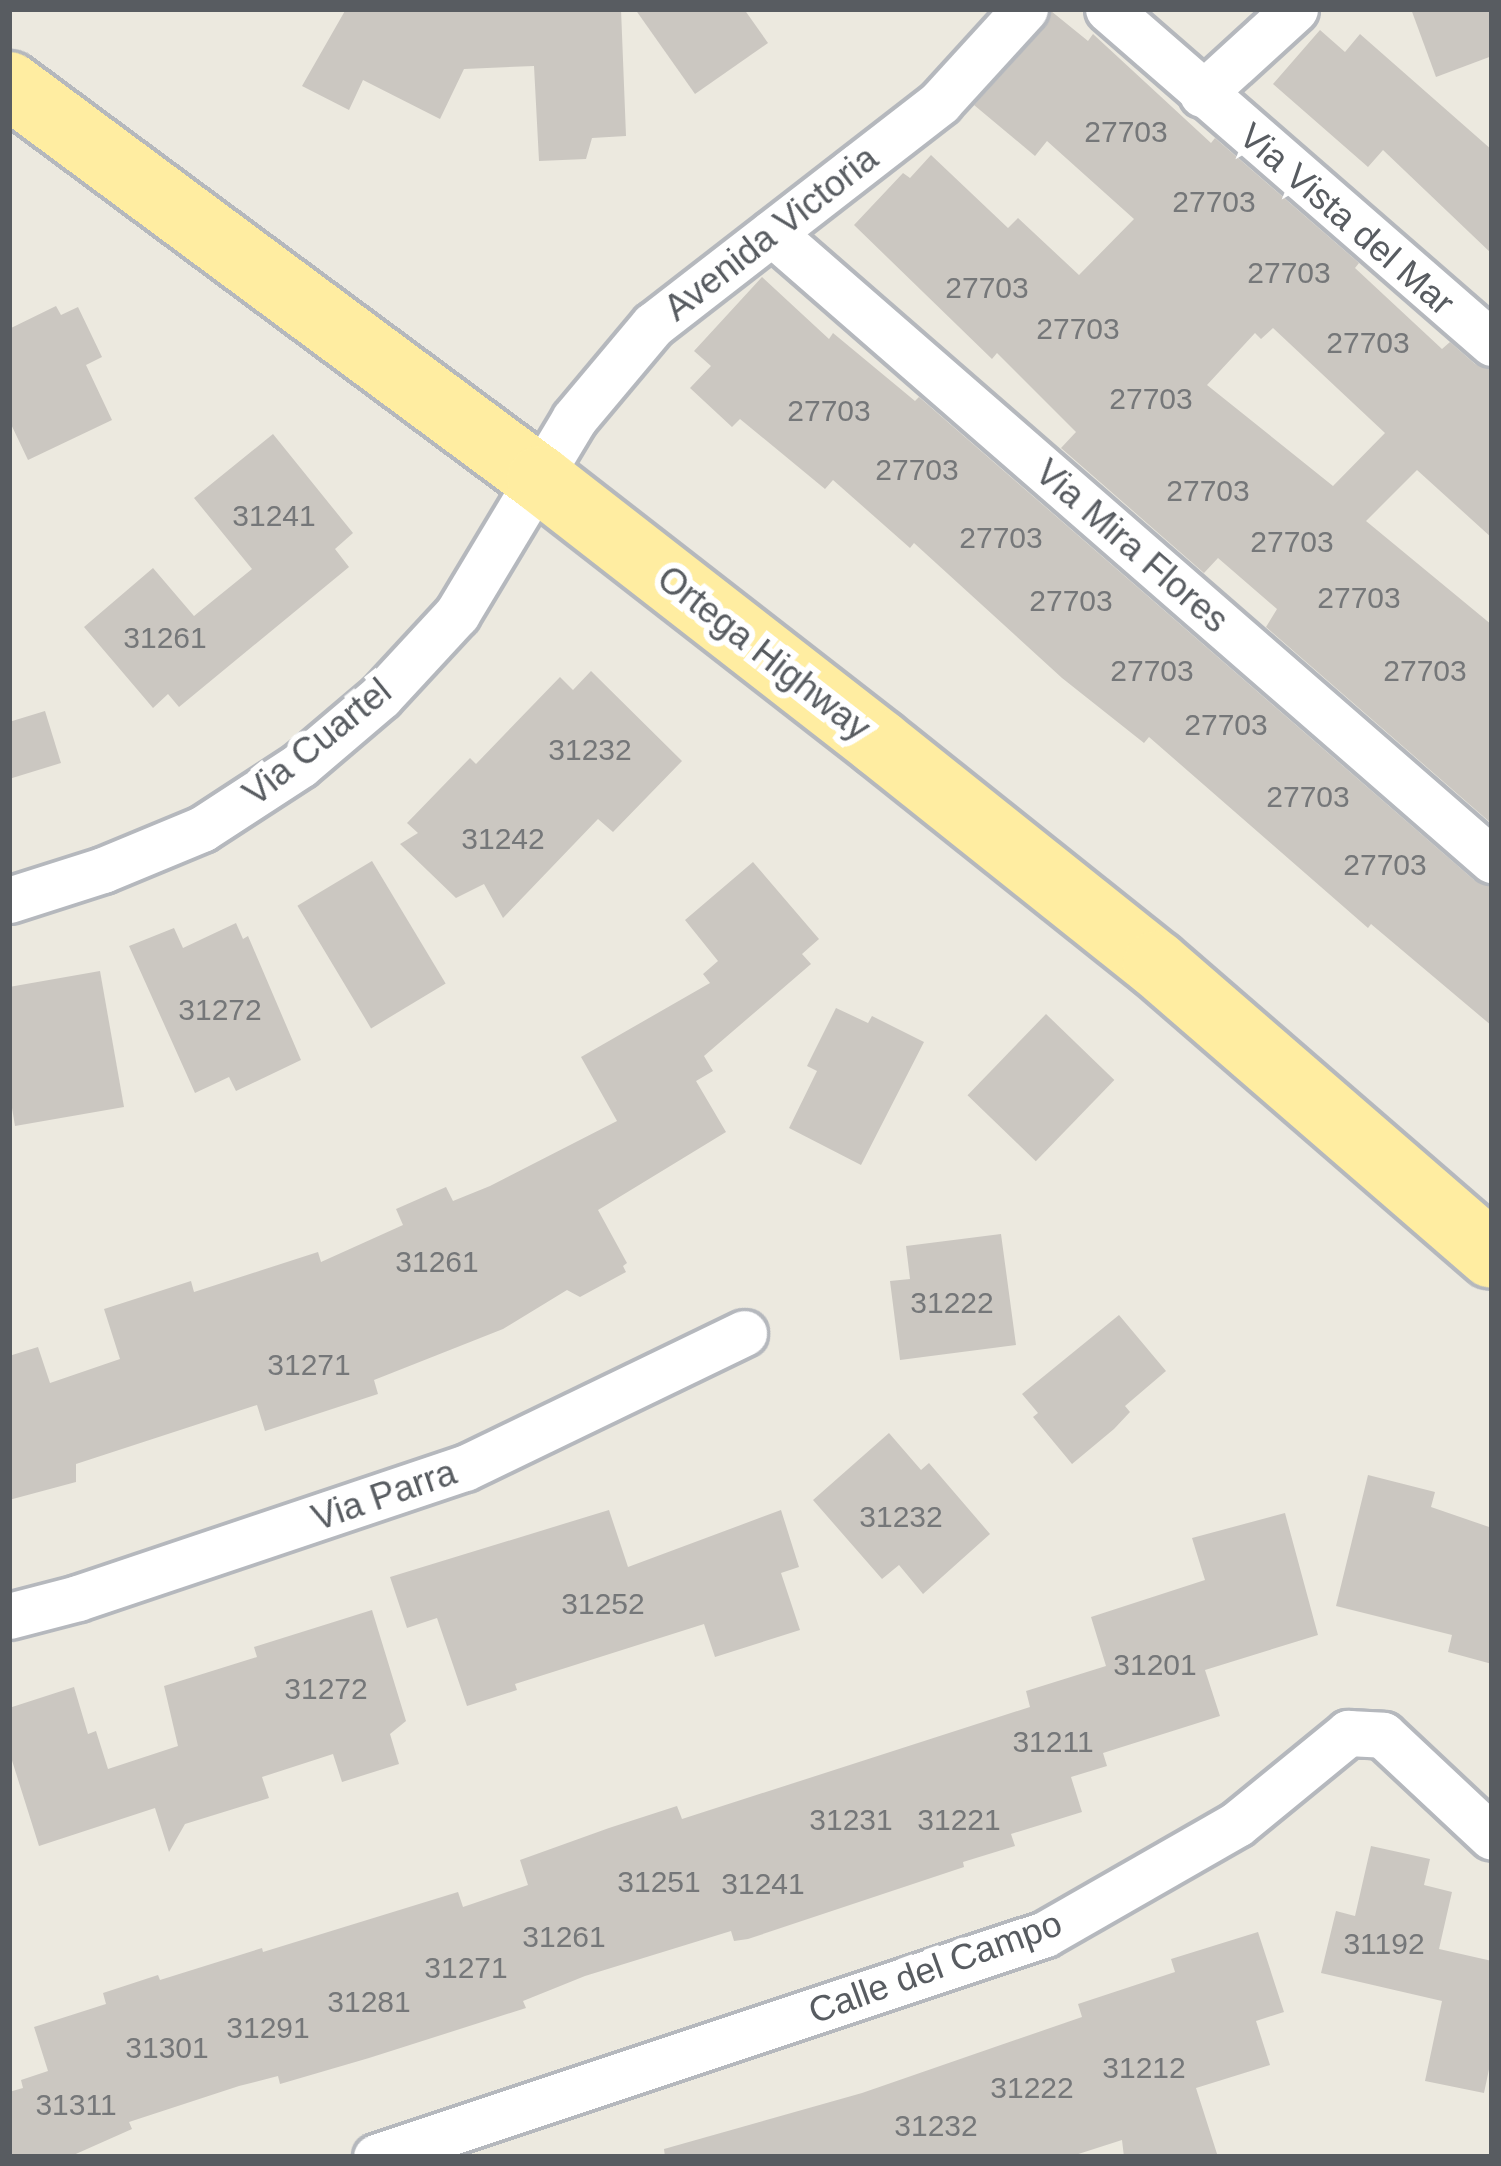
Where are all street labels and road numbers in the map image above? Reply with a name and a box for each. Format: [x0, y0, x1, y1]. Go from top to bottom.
street label: Via Vista del Mar [1231, 114, 1463, 324]
street label: Avenida Victoria [656, 136, 886, 330]
street label: Via Mira Flores [1027, 451, 1237, 641]
street label: Ortega Highway [649, 557, 879, 749]
street label: Via Cuartel [234, 669, 400, 815]
street label: Via Parra [306, 1450, 462, 1540]
street label: Calle del Campo [803, 1901, 1067, 2033]

